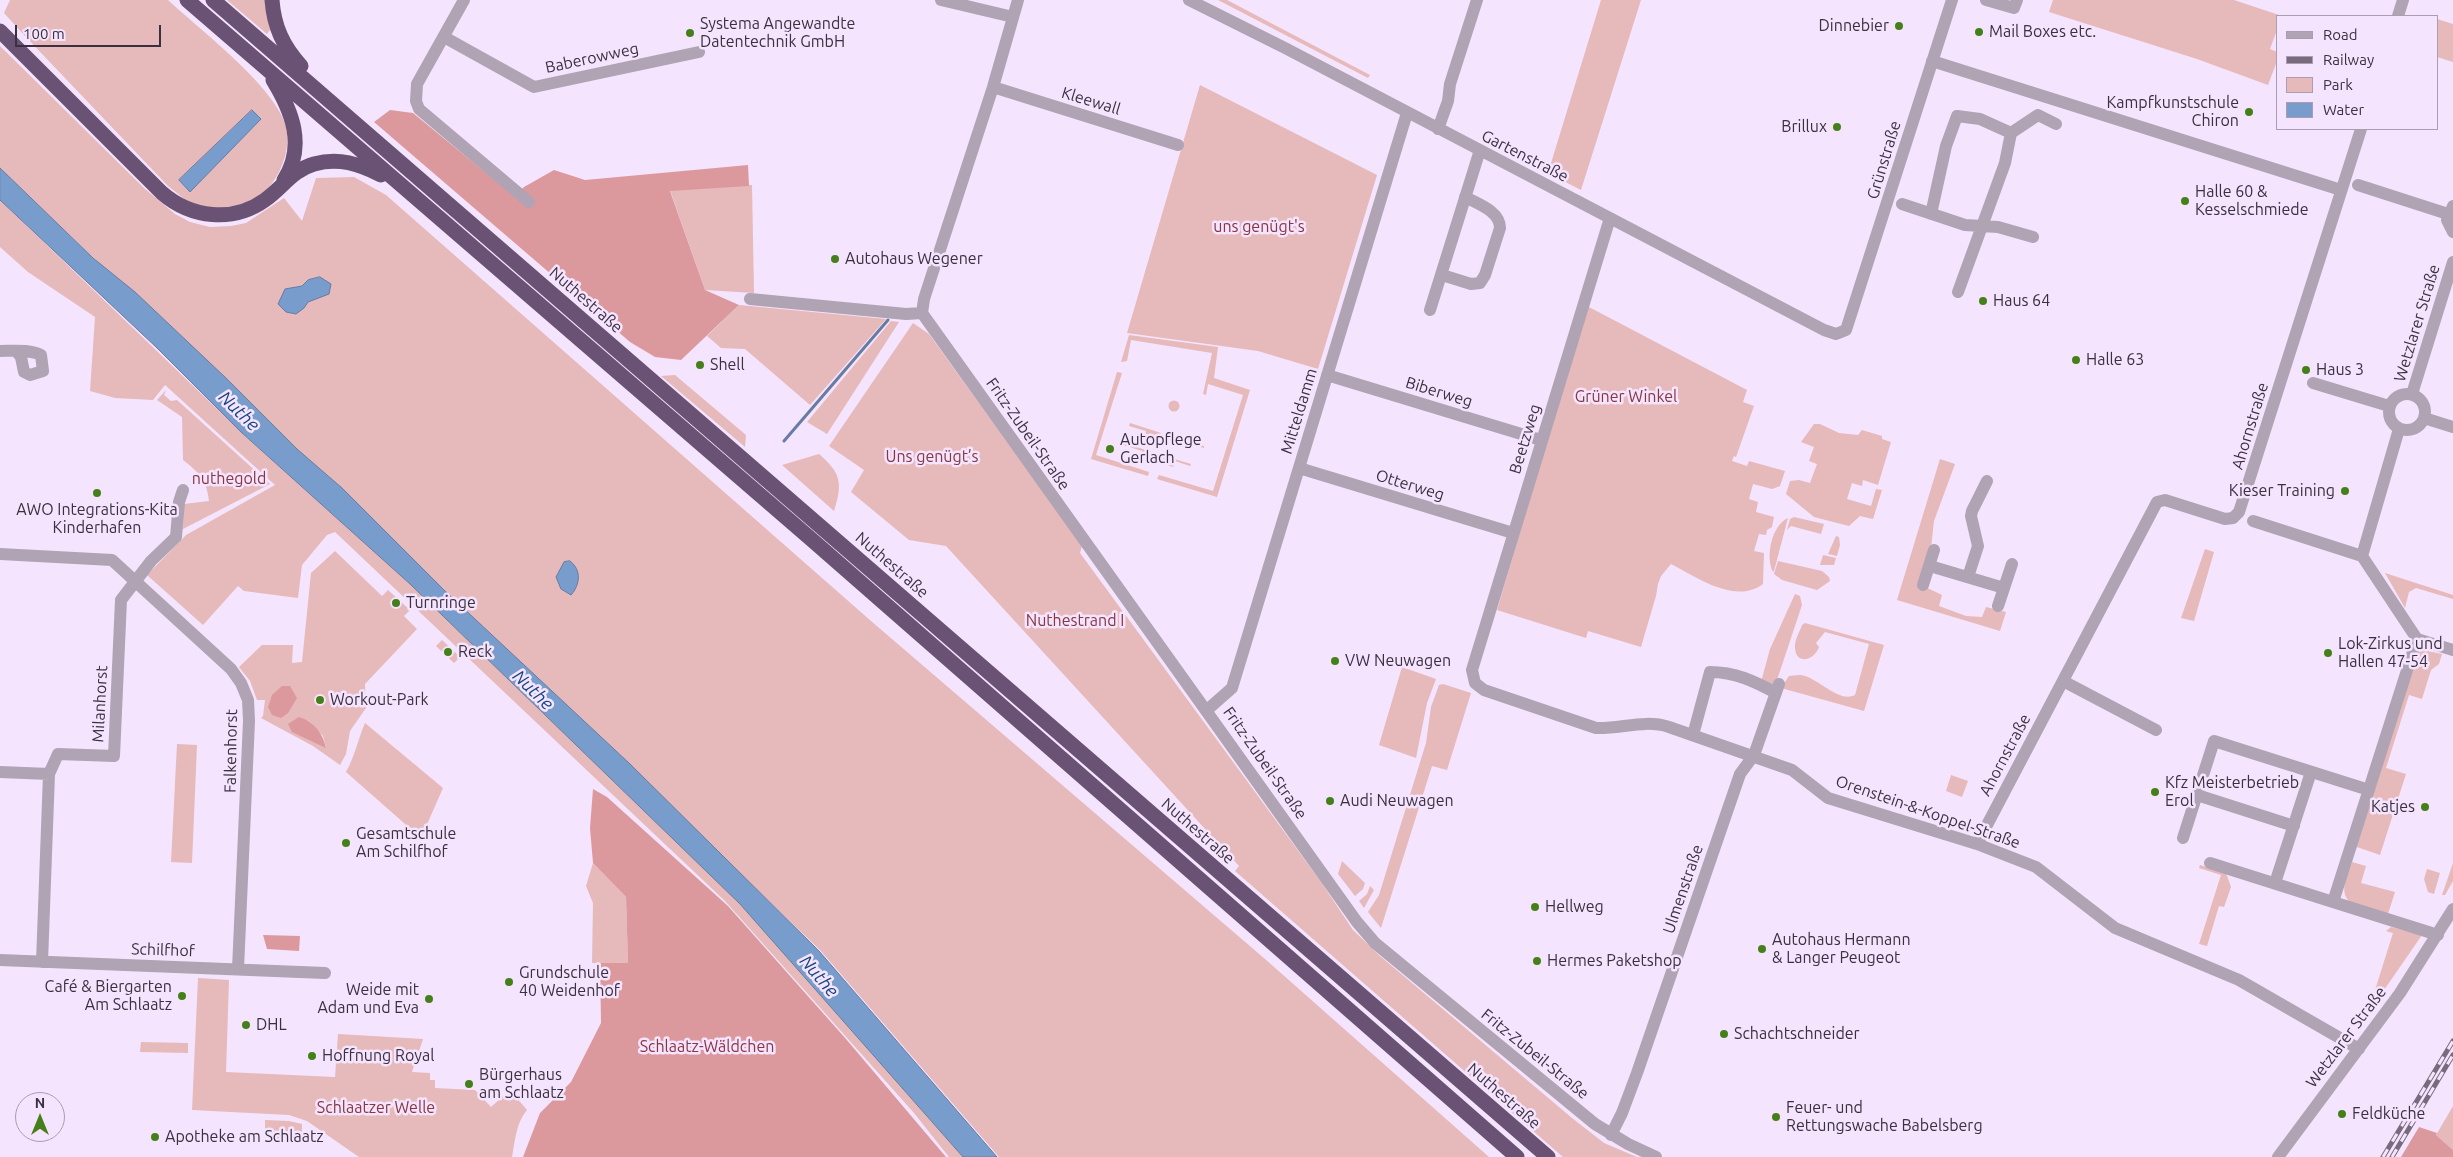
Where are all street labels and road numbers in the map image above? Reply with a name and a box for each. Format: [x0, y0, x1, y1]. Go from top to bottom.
street label: Baberowweg [543, 39, 641, 77]
street label: Kleewall [1059, 83, 1123, 119]
street label: Grünstraße [1863, 118, 1905, 202]
street label: Gartenstraße [1478, 126, 1572, 186]
street label: Wetzlarer Straße [2390, 262, 2444, 384]
street label: Nuthestraße [545, 263, 627, 337]
street label: Mitteldamm [1277, 366, 1321, 456]
street label: Biberweg [1403, 373, 1475, 411]
street label: Fritz-Zubeil-Straße [982, 374, 1074, 494]
street label: Ahornstraße [2228, 380, 2272, 472]
street label: Beetzweg [1505, 402, 1545, 476]
street label: Otterweg [1373, 465, 1447, 505]
street label: Nuthestraße [851, 528, 933, 602]
street label: Milanhorst [88, 665, 112, 743]
street label: Fritz-Zubeil-Straße [1219, 703, 1311, 823]
street label: Falkenhorst [221, 709, 241, 793]
street label: Ahornstraße [1975, 711, 2035, 799]
street label: Orenstein-&-Koppel-Straße [1833, 771, 2023, 853]
street label: Nuthestraße [1157, 794, 1239, 868]
street label: Ulmenstraße [1659, 842, 1707, 936]
street label: Schilfhof [131, 939, 195, 961]
street label: Wetzlarer Straße [2302, 983, 2390, 1091]
street label: Fritz-Zubeil-Straße [1477, 1005, 1593, 1103]
street label: Nuthestraße [1463, 1059, 1545, 1133]

